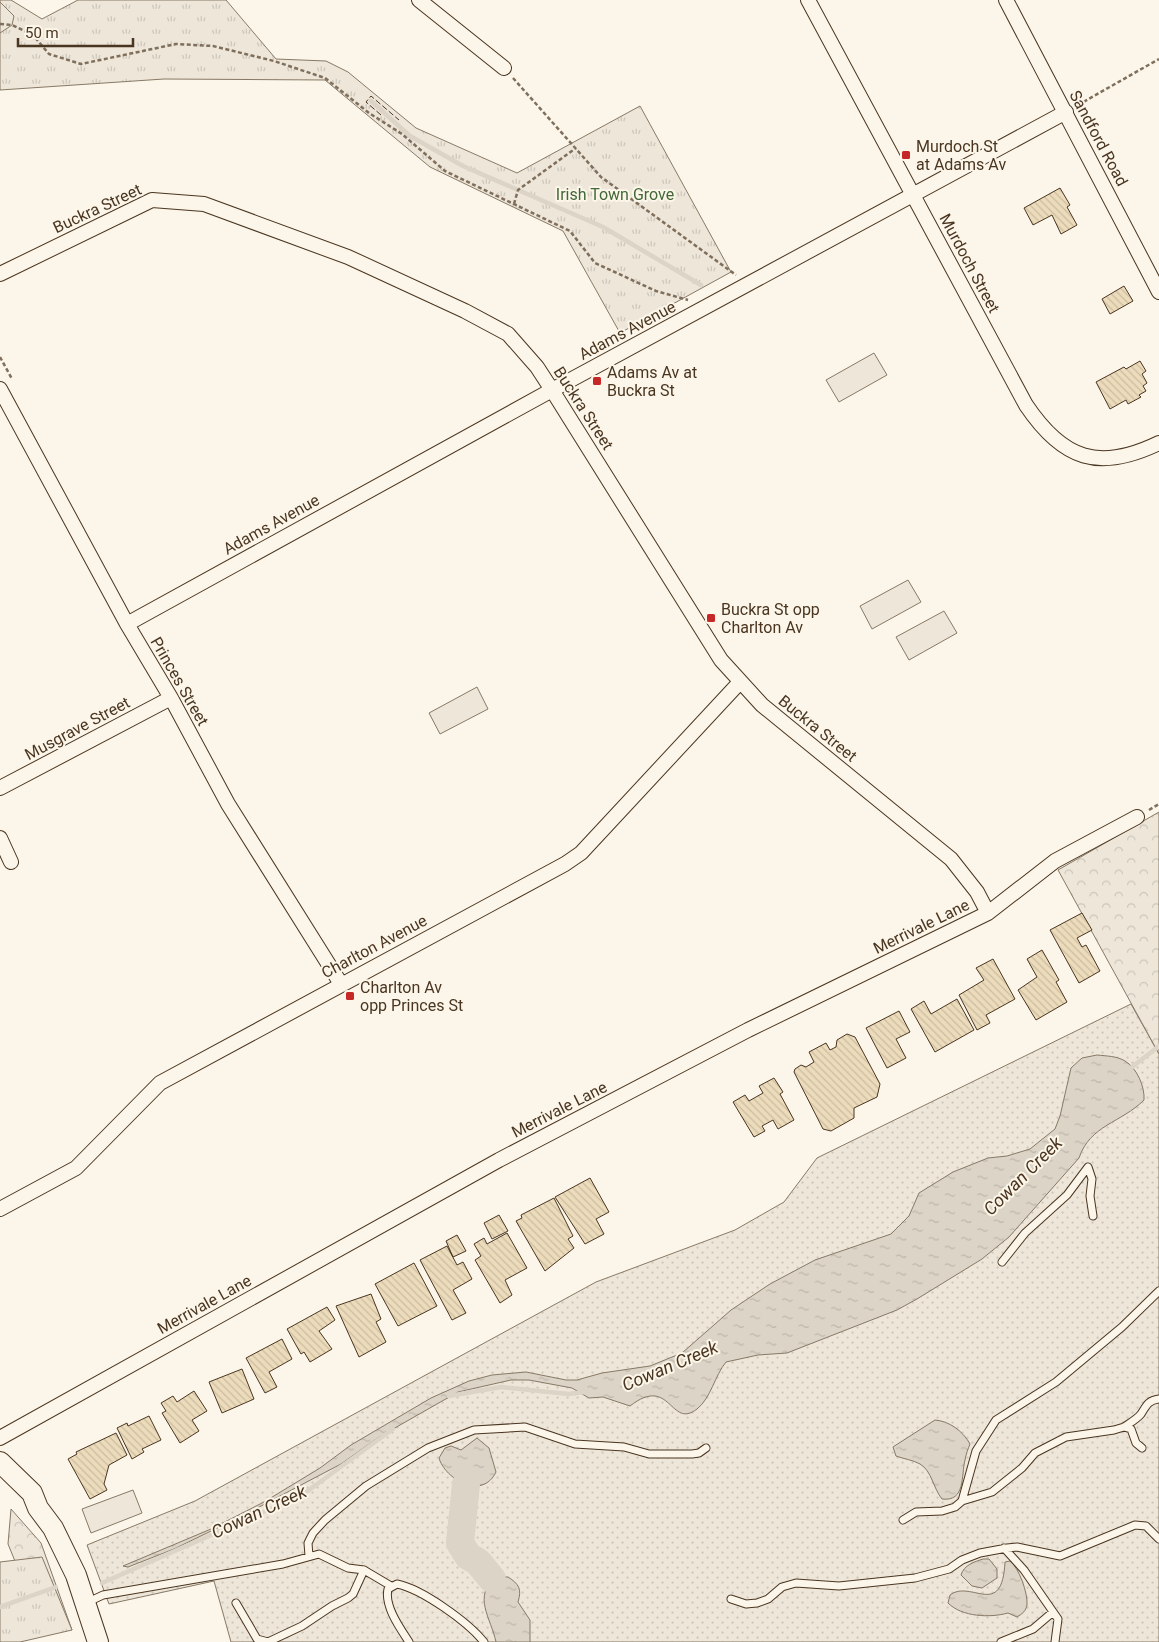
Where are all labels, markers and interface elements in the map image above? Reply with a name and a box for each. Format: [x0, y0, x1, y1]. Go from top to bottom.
scale bar [18, 15, 132, 47]
text: 50 m [25, 24, 59, 42]
street label: Sandford Road [1065, 87, 1132, 189]
place label: Murdoch St at Adams Av [916, 137, 1006, 174]
marker: Murdoch St at Adams Av [900, 149, 912, 161]
street label: Buckra Street [50, 180, 144, 237]
park label: Irish Town Grove [556, 185, 674, 204]
street label: Murdoch Street [935, 210, 1004, 316]
street label: Adams Avenue [576, 297, 679, 364]
street label: Buckra Street [550, 363, 617, 453]
place label: Adams Av at Buckra St [607, 363, 697, 400]
marker: Adams Av at Buckra St [591, 375, 603, 387]
street label: Adams Avenue [220, 490, 323, 559]
place label: Buckra St opp Charlton Av [721, 600, 820, 637]
marker: Buckra St opp Charlton Av [705, 612, 717, 624]
street label: Princes Street [146, 633, 213, 729]
street label: Buckra Street [775, 691, 861, 766]
street label: Musgrave Street [22, 693, 133, 764]
street label: Merrivale Lane [870, 895, 972, 958]
street label: Charlton Avenue [318, 911, 430, 982]
place label: Charlton Av opp Princes St [360, 978, 463, 1015]
marker: Charlton Av opp Princes St [344, 990, 356, 1002]
street label: Merrivale Lane [508, 1077, 610, 1142]
water label: Cowan Creek [979, 1131, 1067, 1219]
street label: Merrivale Lane [154, 1271, 255, 1338]
water label: Cowan Creek [619, 1335, 722, 1395]
water label: Cowan Creek [208, 1480, 311, 1543]

